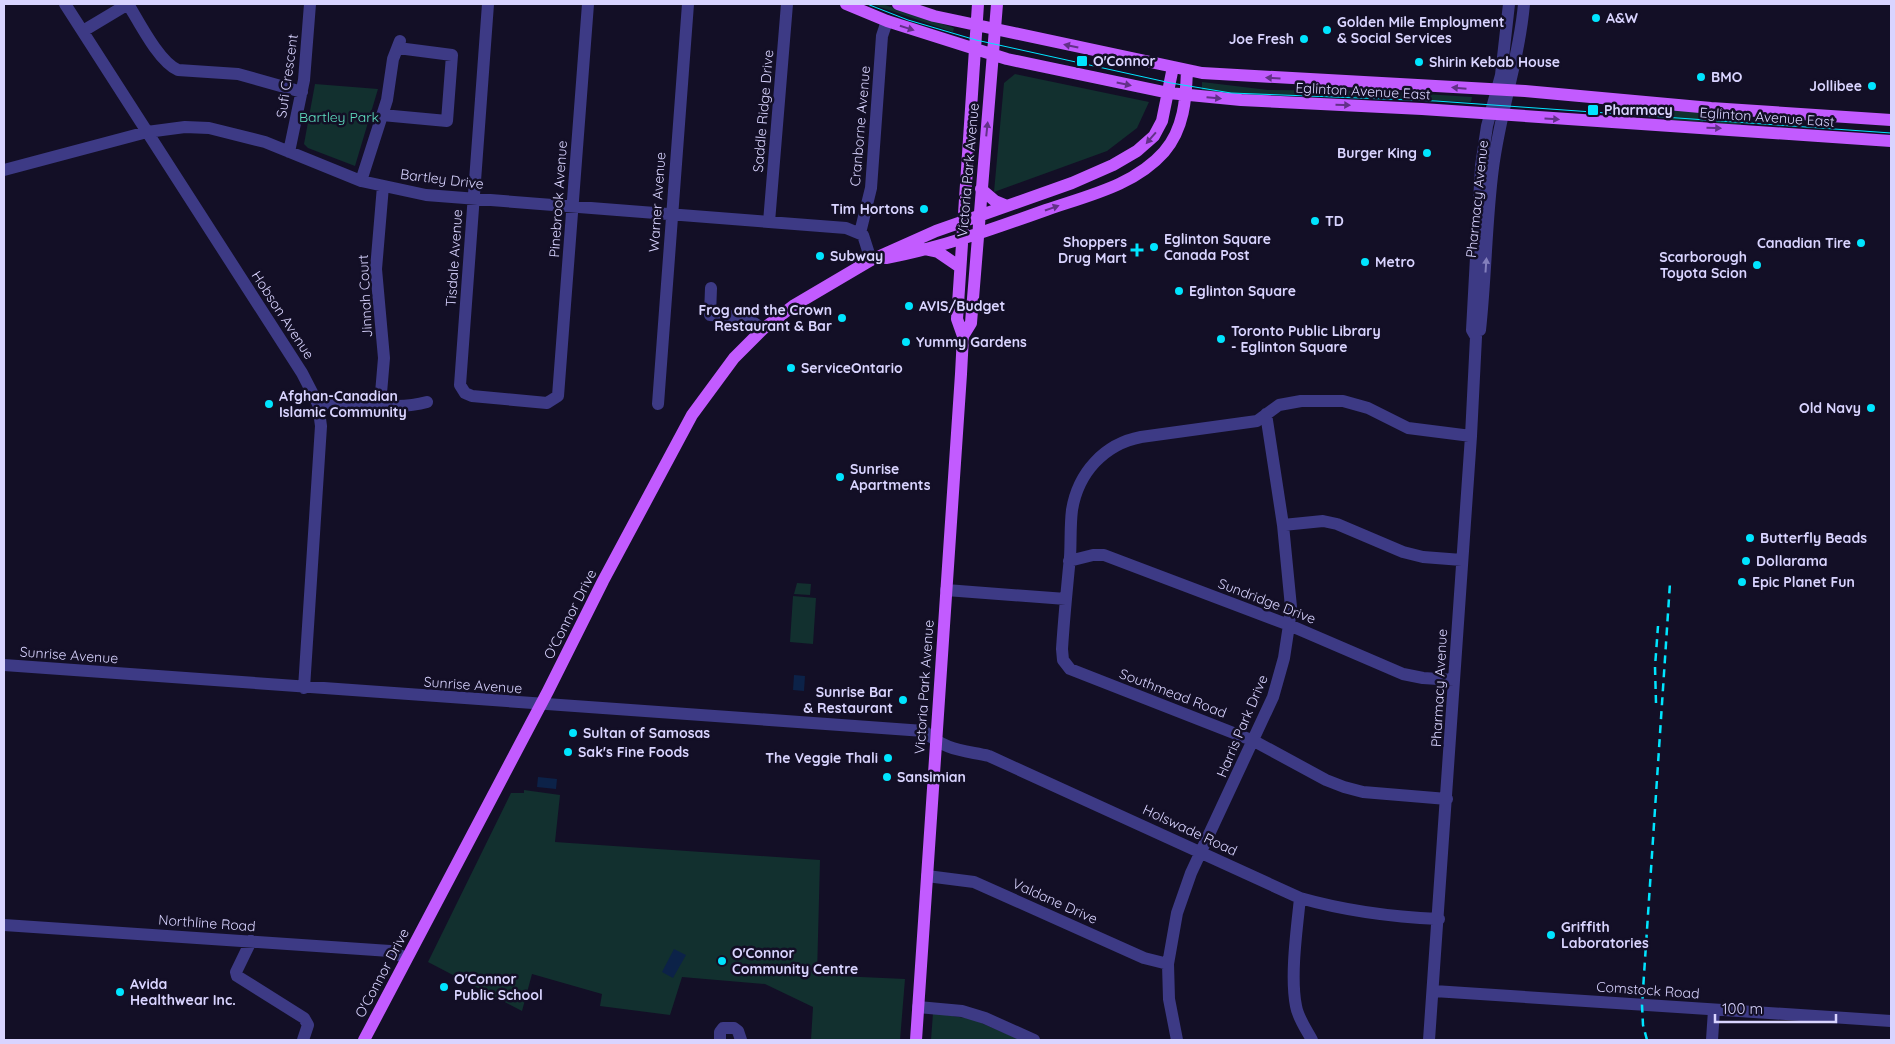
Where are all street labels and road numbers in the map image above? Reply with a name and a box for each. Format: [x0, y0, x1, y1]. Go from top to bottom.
street label: Sufi Crescent [272, 33, 302, 119]
street label: Saddle Ridge Drive [749, 49, 777, 173]
street label: Cranborne Avenue [846, 65, 874, 187]
street label: Eglinton Avenue East [1295, 78, 1431, 104]
street label: Victoria Park Avenue [953, 102, 983, 238]
street label: Eglinton Avenue East [1699, 103, 1835, 131]
street label: Pharmacy Avenue [1462, 139, 1492, 259]
street label: Pinebrook Avenue [545, 140, 571, 258]
street label: Warner Avenue [645, 151, 669, 253]
street label: Bartley Drive [399, 165, 485, 193]
street label: Tisdale Avenue [442, 209, 466, 307]
street label: Jinnah Court [354, 254, 376, 338]
street label: Hobson Avenue [248, 267, 318, 363]
street label: O'Connor Drive [540, 566, 600, 662]
street label: Sundridge Drive [1216, 574, 1318, 628]
street label: Victoria Park Avenue [910, 619, 938, 755]
street label: Pharmacy Avenue [1427, 628, 1451, 748]
street label: Sunrise Avenue [19, 643, 119, 667]
street label: Southmead Road [1117, 664, 1229, 722]
street label: Harris Park Drive [1212, 672, 1272, 780]
street label: Sunrise Avenue [423, 673, 523, 697]
street label: Holswade Road [1140, 800, 1240, 860]
street label: Valdane Drive [1010, 874, 1100, 928]
street label: Northline Road [158, 911, 256, 935]
street label: O'Connor Drive [351, 925, 413, 1021]
street label: Comstock Road [1596, 977, 1700, 1003]

